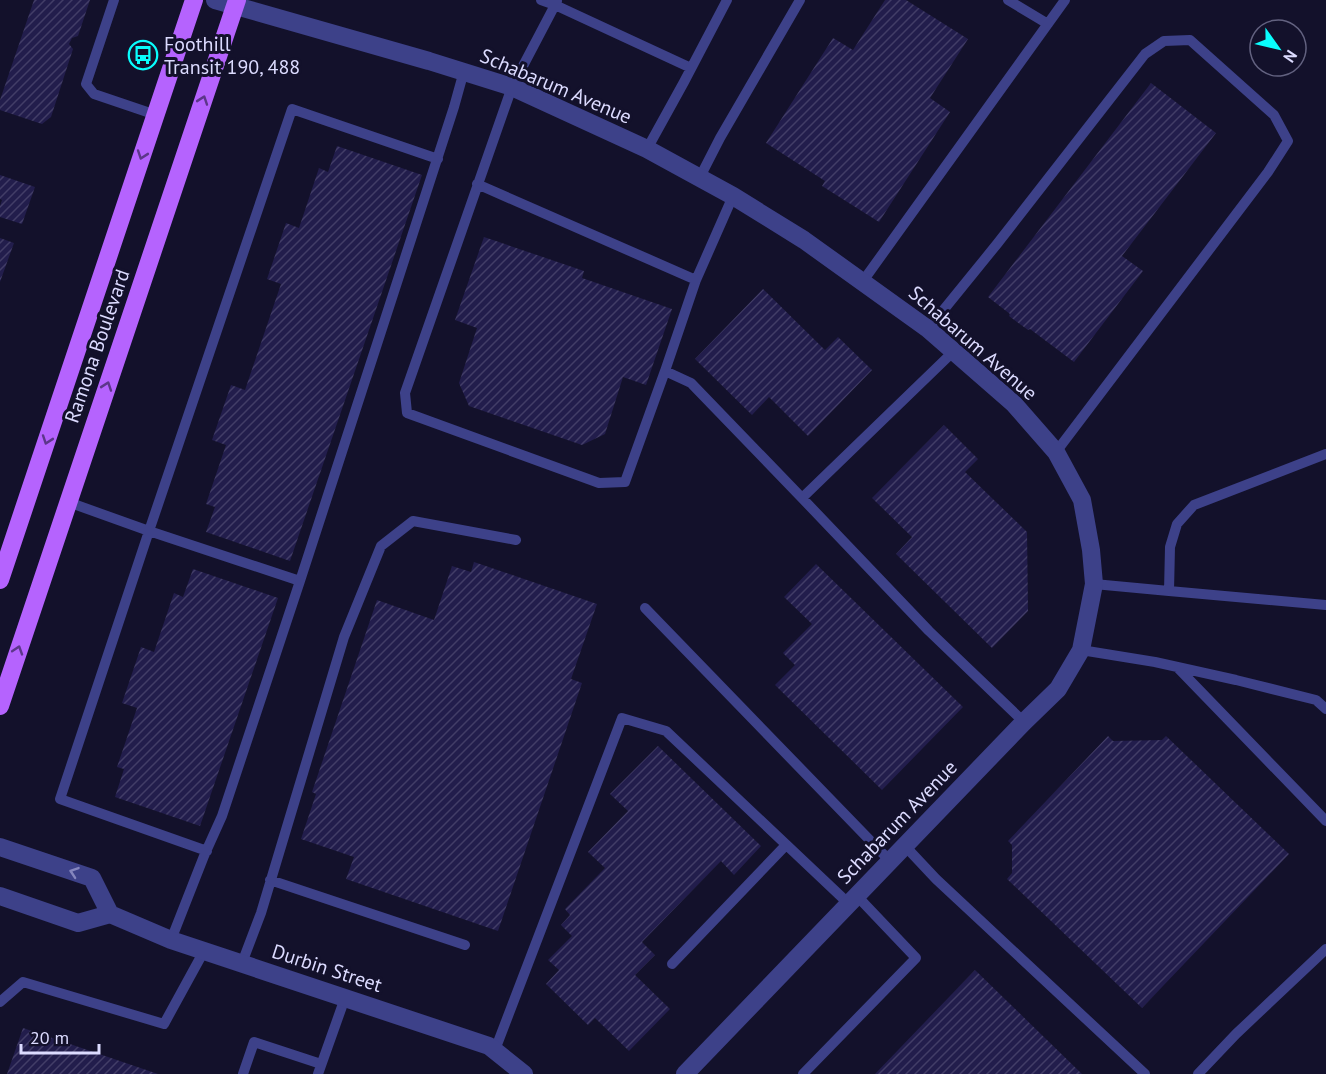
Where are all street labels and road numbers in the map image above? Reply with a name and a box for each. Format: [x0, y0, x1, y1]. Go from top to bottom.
street label: Schabarum Avenue [476, 42, 636, 130]
street label: Ramona Boulevard [59, 266, 135, 426]
street label: Schabarum Avenue [903, 280, 1043, 406]
street label: Schabarum Avenue [831, 755, 963, 889]
street label: Durbin Street [269, 938, 386, 998]

